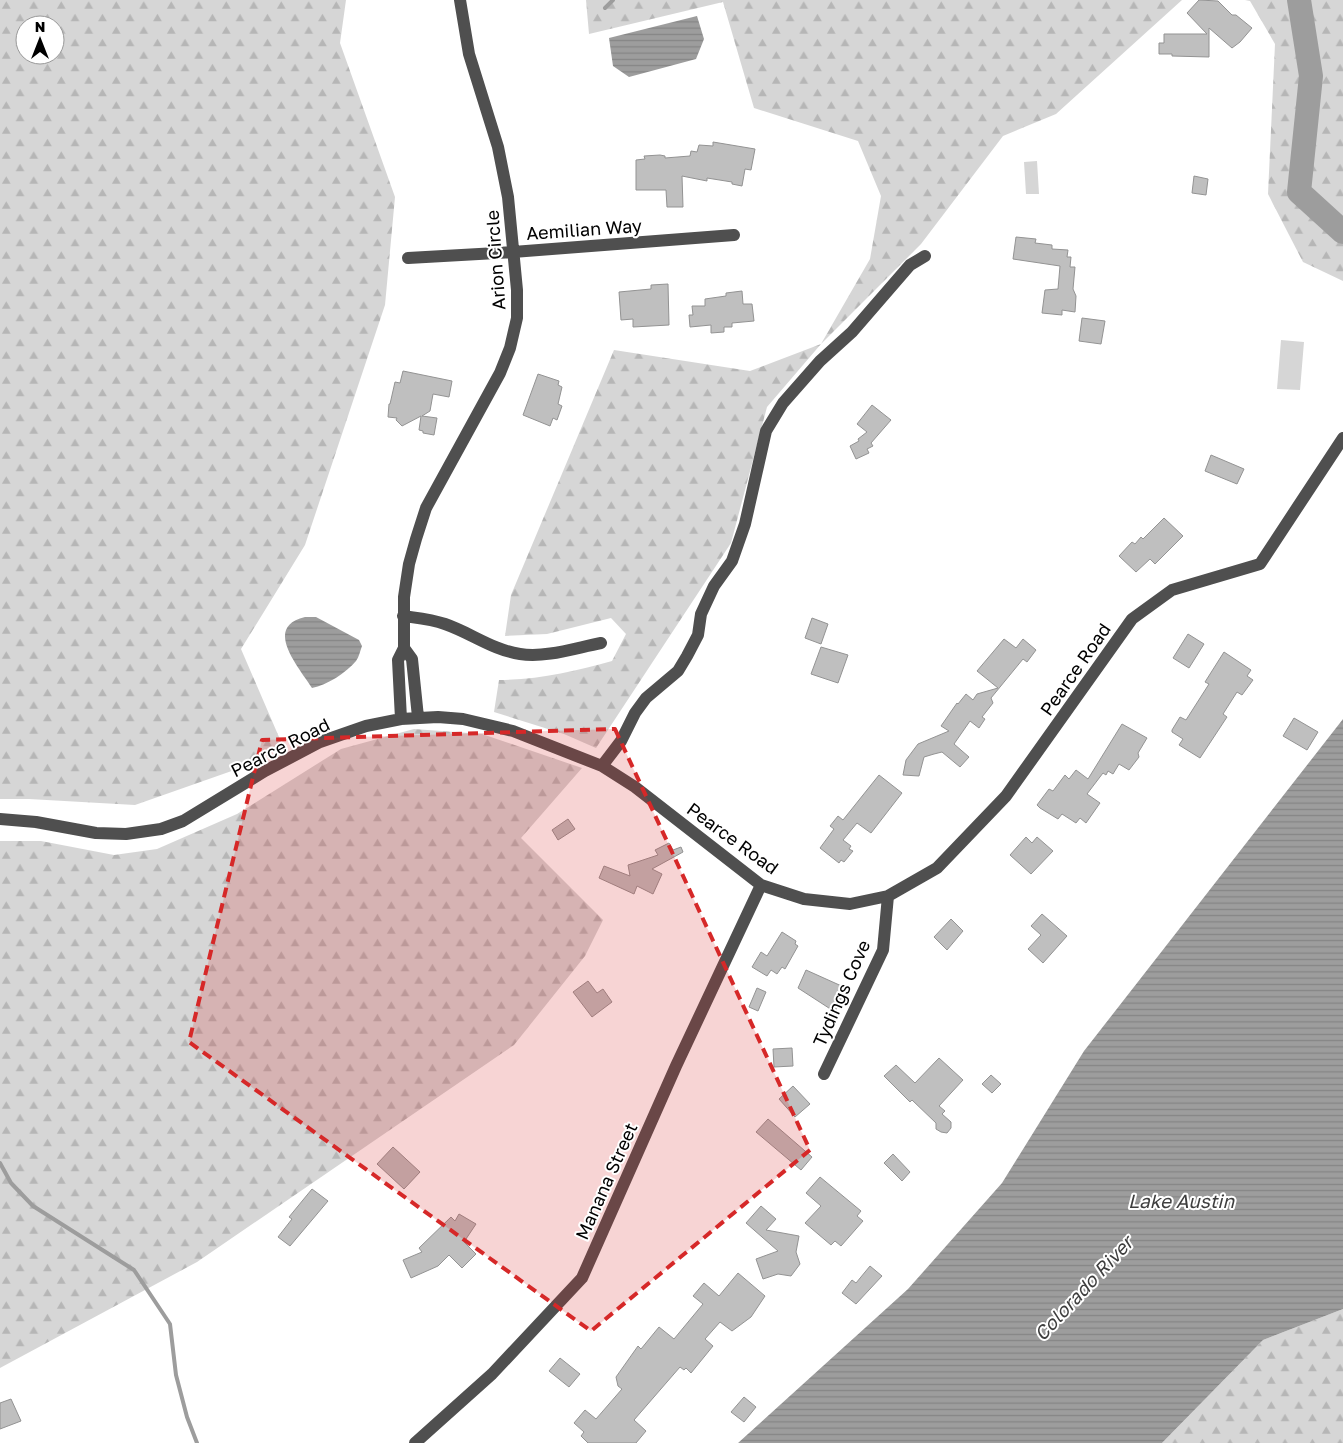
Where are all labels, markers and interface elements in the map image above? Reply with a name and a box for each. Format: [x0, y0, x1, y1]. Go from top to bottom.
north arrow [15, 15, 65, 65]
text: N [35, 18, 45, 35]
street label: Arion Circle [481, 209, 509, 311]
street label: Aemilian Way [525, 214, 643, 244]
street label: Pearce Road [1035, 618, 1115, 720]
street label: Pearce Road [227, 713, 333, 781]
street label: Pearce Road [683, 797, 783, 879]
street label: Tydings Cove [808, 936, 874, 1050]
street label: Manana Street [570, 1119, 642, 1243]
water label: Lake Austin [1128, 1189, 1235, 1212]
water label: Colorado River [1029, 1229, 1139, 1345]

